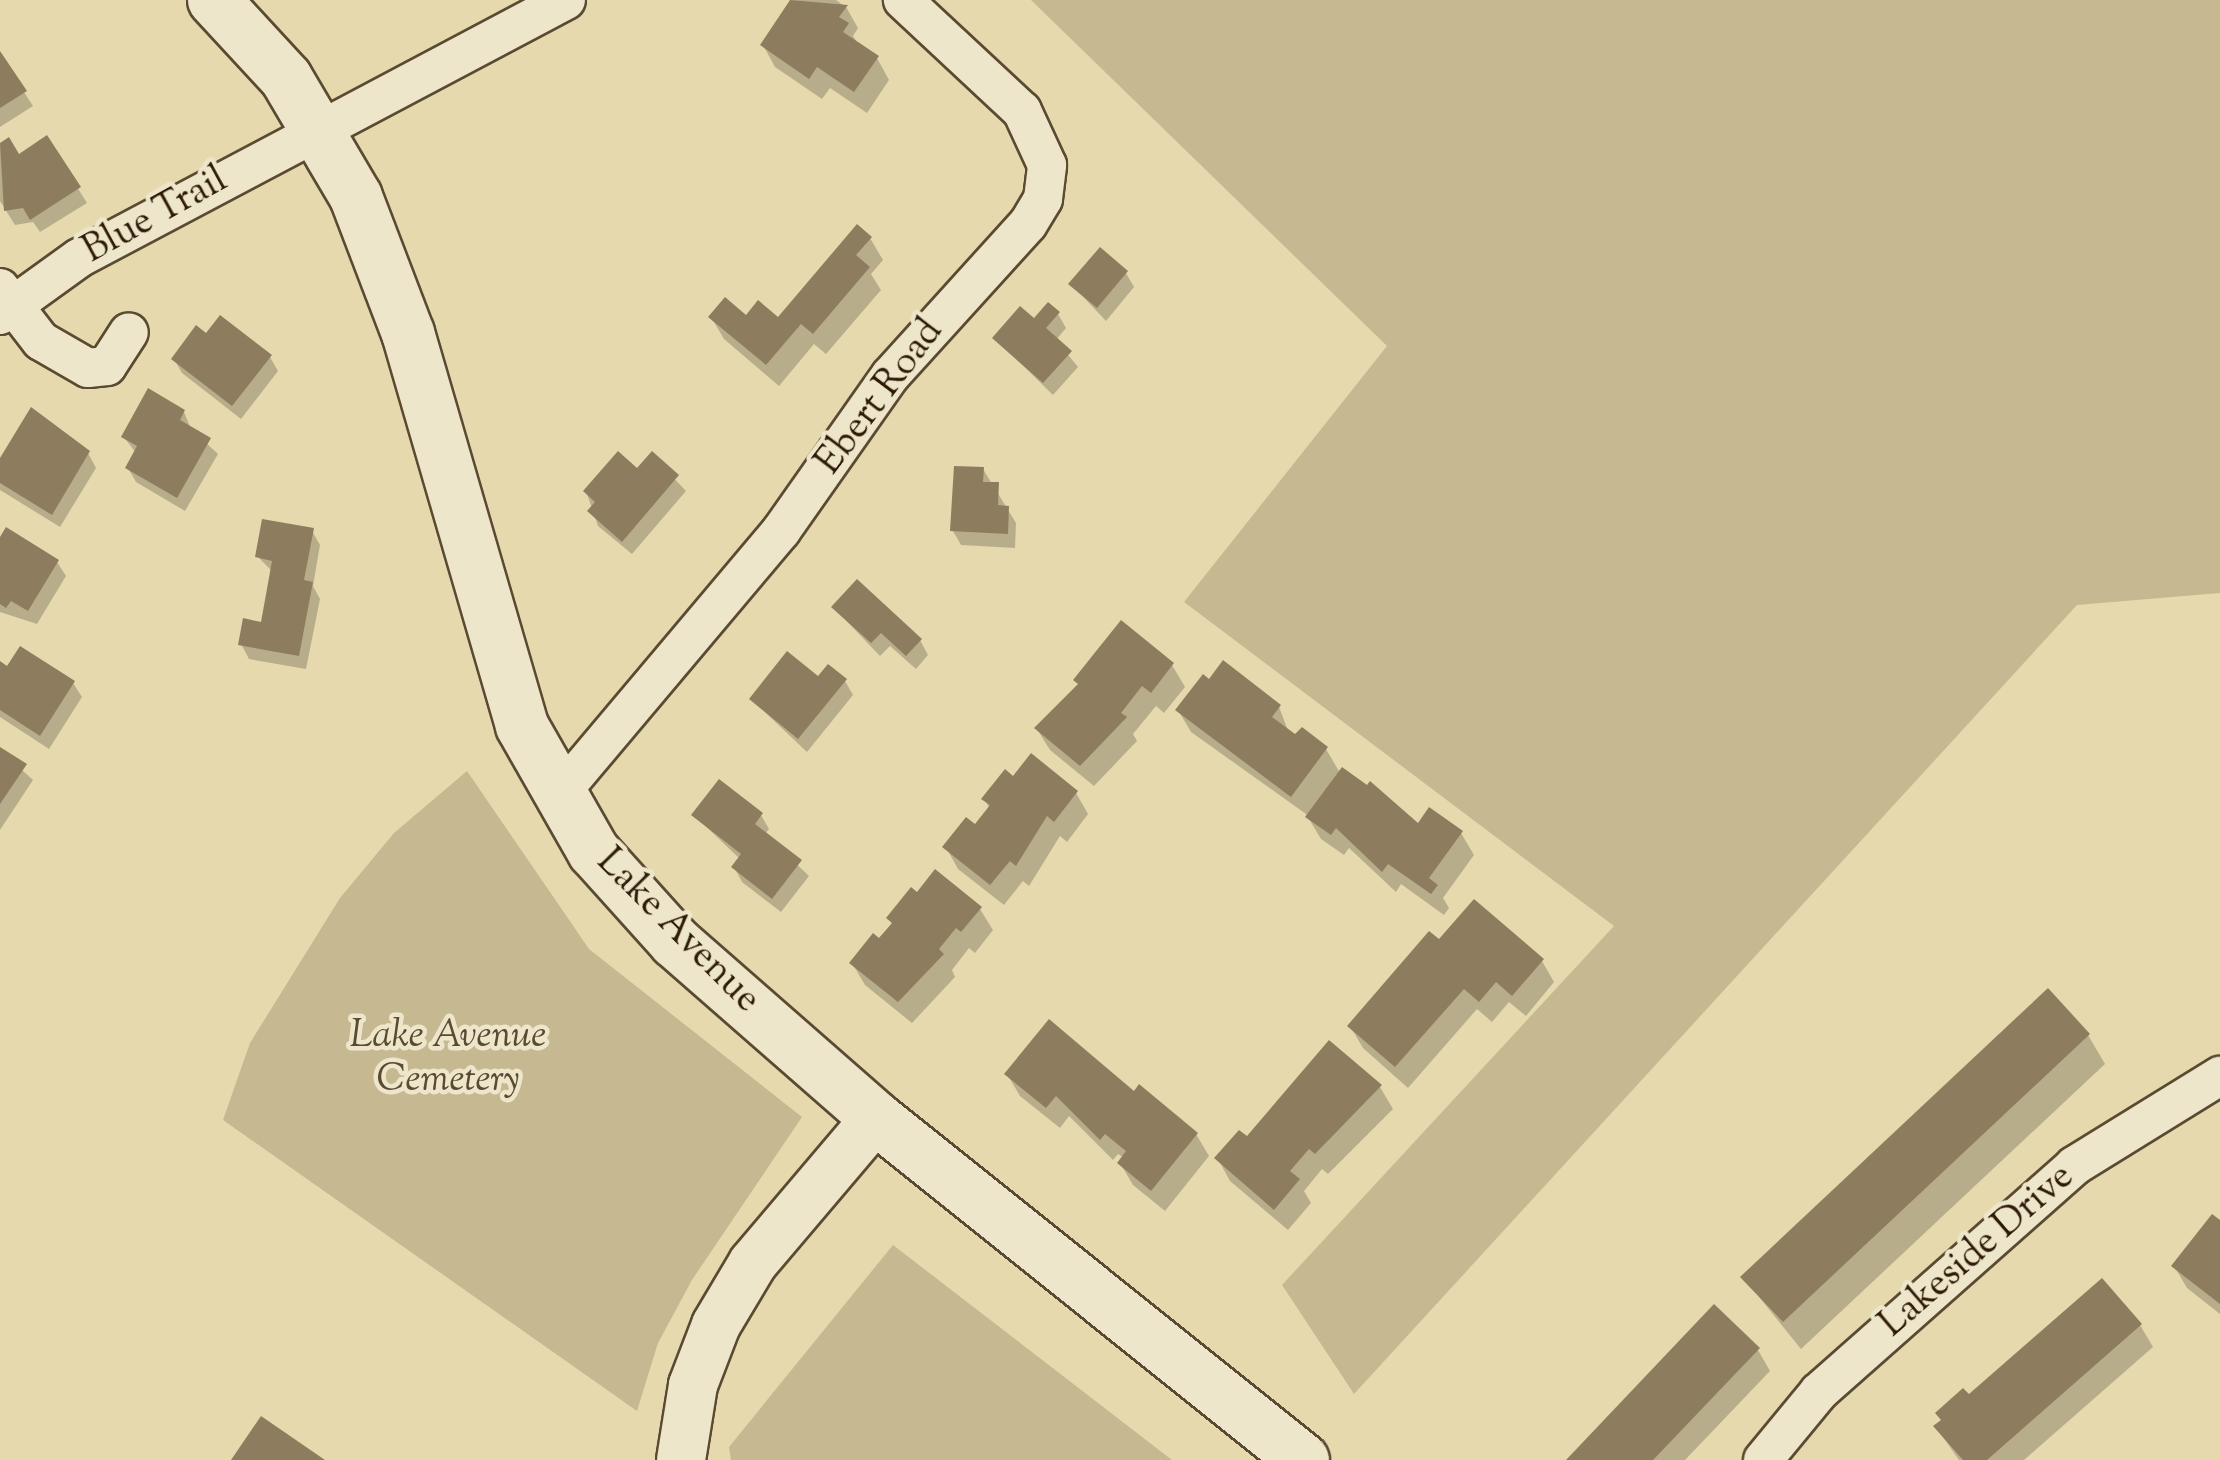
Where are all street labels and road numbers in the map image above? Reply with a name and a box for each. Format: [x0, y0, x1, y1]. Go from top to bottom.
street label: Blue Trail [76, 159, 236, 275]
street label: Ebert Road [808, 311, 954, 485]
street label: Lake Avenue [586, 841, 768, 1023]
street label: Lakeside Drive [1872, 1155, 2084, 1349]

